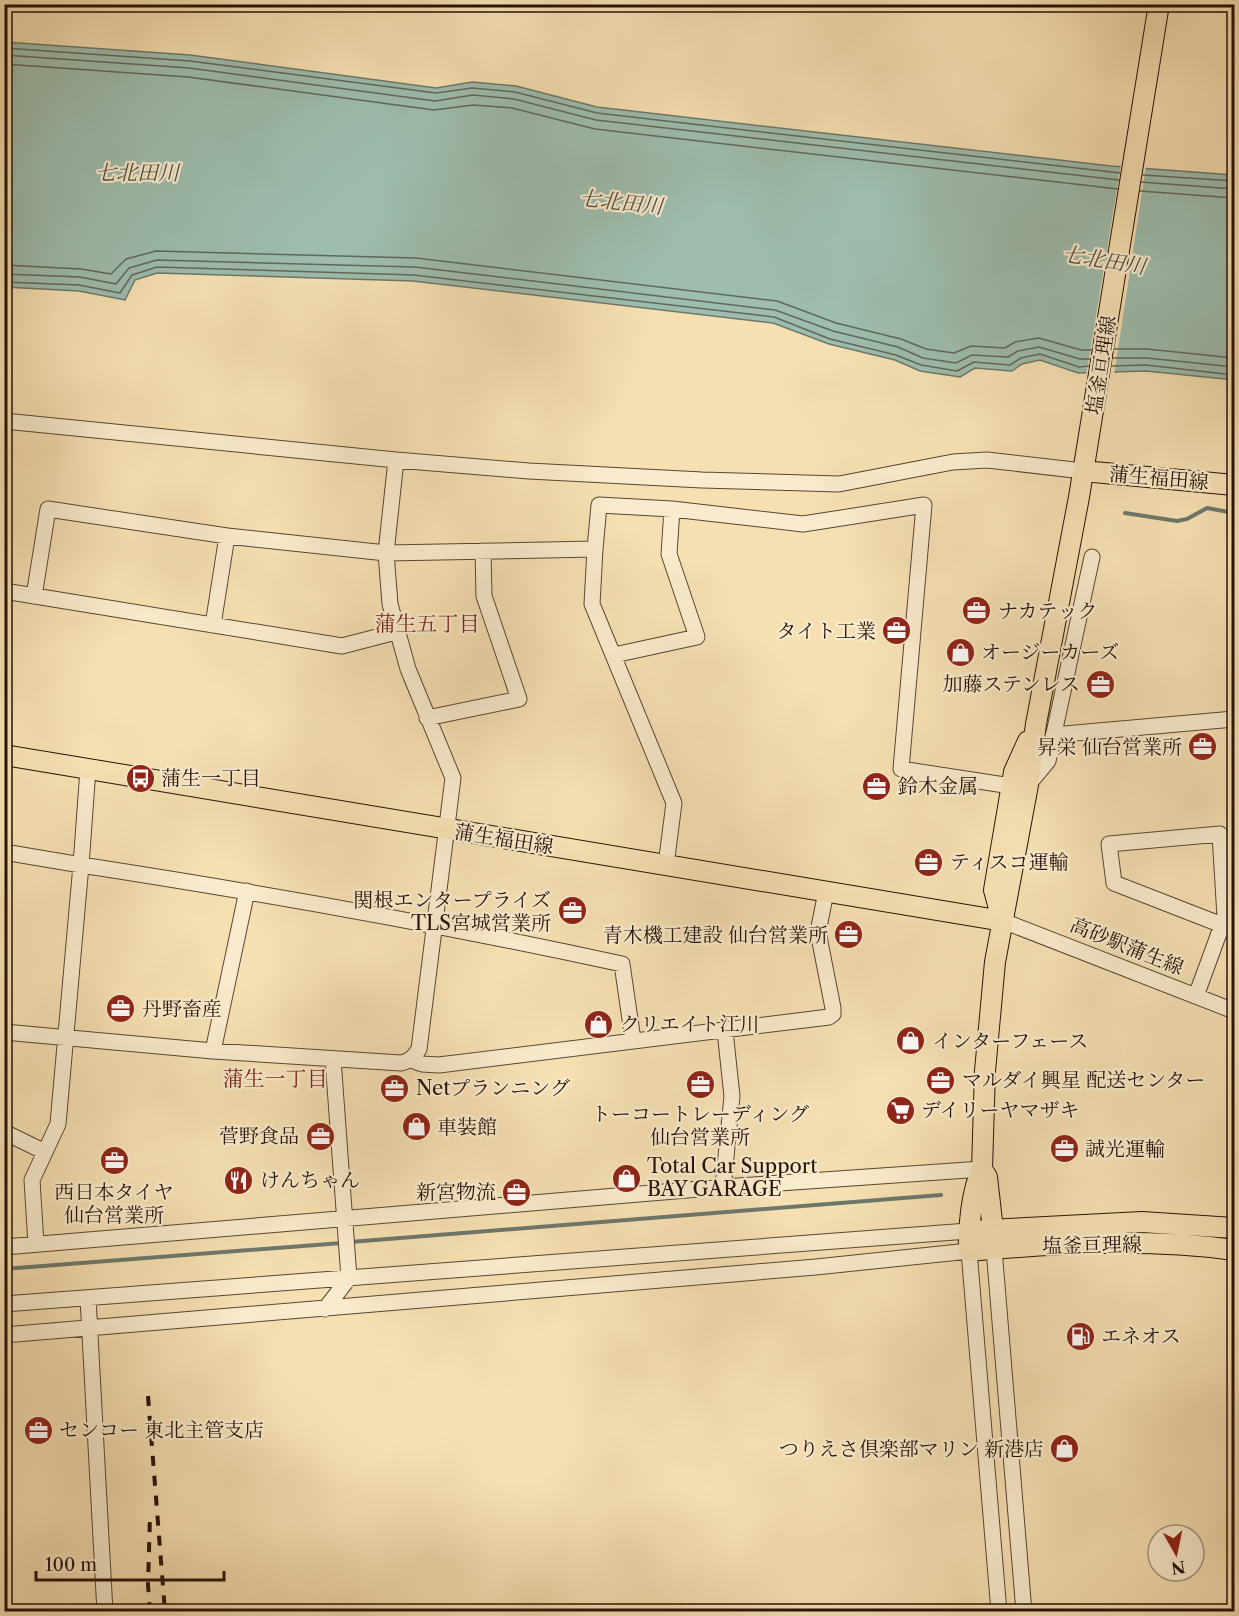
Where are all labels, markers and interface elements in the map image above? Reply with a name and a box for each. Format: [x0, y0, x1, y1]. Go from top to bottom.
water label: 七北田川 [95, 160, 181, 185]
water label: 七北田川 [578, 185, 666, 219]
water label: 七北田川 [1061, 241, 1149, 279]
street label: 塩釜亘理線 [1081, 314, 1121, 416]
street label: 蒲生福田線 [1108, 462, 1210, 494]
office icon: ナカテック [961, 595, 993, 627]
place label: ナカテック [998, 599, 1098, 623]
district label: 蒲生五丁目 [375, 611, 480, 636]
office icon: タイト工業 [881, 615, 913, 647]
place label: タイト工業 [776, 619, 876, 643]
shop icon: オージーカーズ [944, 636, 976, 668]
place label: オージーカーズ [981, 640, 1119, 664]
office icon: 加藤ステンレス [1085, 668, 1117, 700]
place label: 加藤ステンレス [943, 672, 1080, 696]
office icon: 昇栄 仙台営業所 [1187, 731, 1219, 763]
place label: 昇栄 仙台営業所 [1037, 735, 1182, 759]
bus stop icon: 蒲生一丁目 [124, 762, 156, 794]
place label: 蒲生一丁目 [161, 766, 261, 790]
office icon: 鈴木金属 [861, 770, 893, 802]
place label: 鈴木金属 [898, 774, 978, 798]
street label: 蒲生福田線 [453, 819, 555, 859]
office icon: ティスコ運輸 [913, 846, 945, 878]
place label: ティスコ運輸 [950, 850, 1068, 874]
place label: 関根エンタープライズ TLS宮城営業所 [354, 888, 551, 935]
office icon: 関根エンタープライズ TLS宮城営業所 [556, 895, 588, 927]
street label: 高砂駅蒲生線 [1067, 912, 1187, 980]
office icon: 青木機工建設 仙台営業所 [833, 919, 865, 951]
place label: 青木機工建設 仙台営業所 [603, 923, 828, 947]
office icon: 丹野畜産 [105, 993, 137, 1025]
place label: 丹野畜産 [142, 997, 222, 1021]
shop icon: クリエイト江川 [583, 1008, 615, 1040]
place label: クリエイト江川 [620, 1012, 760, 1036]
shop icon: インターフェース [895, 1025, 927, 1057]
place label: インターフェース [932, 1029, 1088, 1053]
office icon: マルダイ興星 配送センター [925, 1064, 957, 1096]
district label: 蒲生一丁目 [223, 1066, 328, 1091]
office icon: トーコートレーディング 仙台営業所 [684, 1068, 716, 1100]
place label: マルダイ興星 配送センター [962, 1068, 1205, 1092]
office icon: Netプランニング [379, 1072, 411, 1104]
place label: Netプランニング [416, 1076, 570, 1100]
supermarket icon: デイリーヤマザキ [884, 1094, 916, 1126]
place label: デイリーヤマザキ [921, 1098, 1080, 1122]
place label: トーコートレーディング 仙台営業所 [591, 1102, 809, 1149]
shop icon: 車装館 [400, 1111, 432, 1143]
place label: 車装館 [437, 1115, 497, 1139]
office icon: 菅野食品 [304, 1120, 336, 1152]
place label: 菅野食品 [219, 1124, 299, 1148]
office icon: 誠光運輸 [1048, 1133, 1080, 1165]
place label: 誠光運輸 [1085, 1137, 1165, 1161]
office icon: 西日本タイヤ 仙台営業所 [98, 1145, 130, 1177]
place label: Total Car Support BAY GARAGE [647, 1154, 817, 1201]
shop icon: Total Car Support BAY GARAGE [610, 1162, 642, 1194]
restaurant icon: けんちゃん [223, 1164, 255, 1196]
place label: けんちゃん [260, 1168, 360, 1192]
office icon: 新宮物流 [501, 1176, 533, 1208]
place label: 西日本タイヤ 仙台営業所 [54, 1180, 174, 1227]
place label: 新宮物流 [416, 1180, 496, 1204]
street label: 塩釜亘理線 [1042, 1232, 1142, 1258]
fuel station icon: エネオス [1064, 1320, 1096, 1352]
place label: エネオス [1101, 1324, 1181, 1348]
office icon: センコー 東北主管支店 [22, 1414, 54, 1446]
place label: センコー 東北主管支店 [59, 1418, 264, 1442]
shop icon: つりえさ倶楽部マリン 新港店 [1049, 1433, 1081, 1465]
place label: つりえさ倶楽部マリン 新港店 [779, 1437, 1044, 1461]
north arrow [1146, 1523, 1206, 1583]
scale bar [36, 1544, 224, 1582]
text: 100 m [45, 1554, 97, 1576]
text: N [1170, 1557, 1187, 1579]

